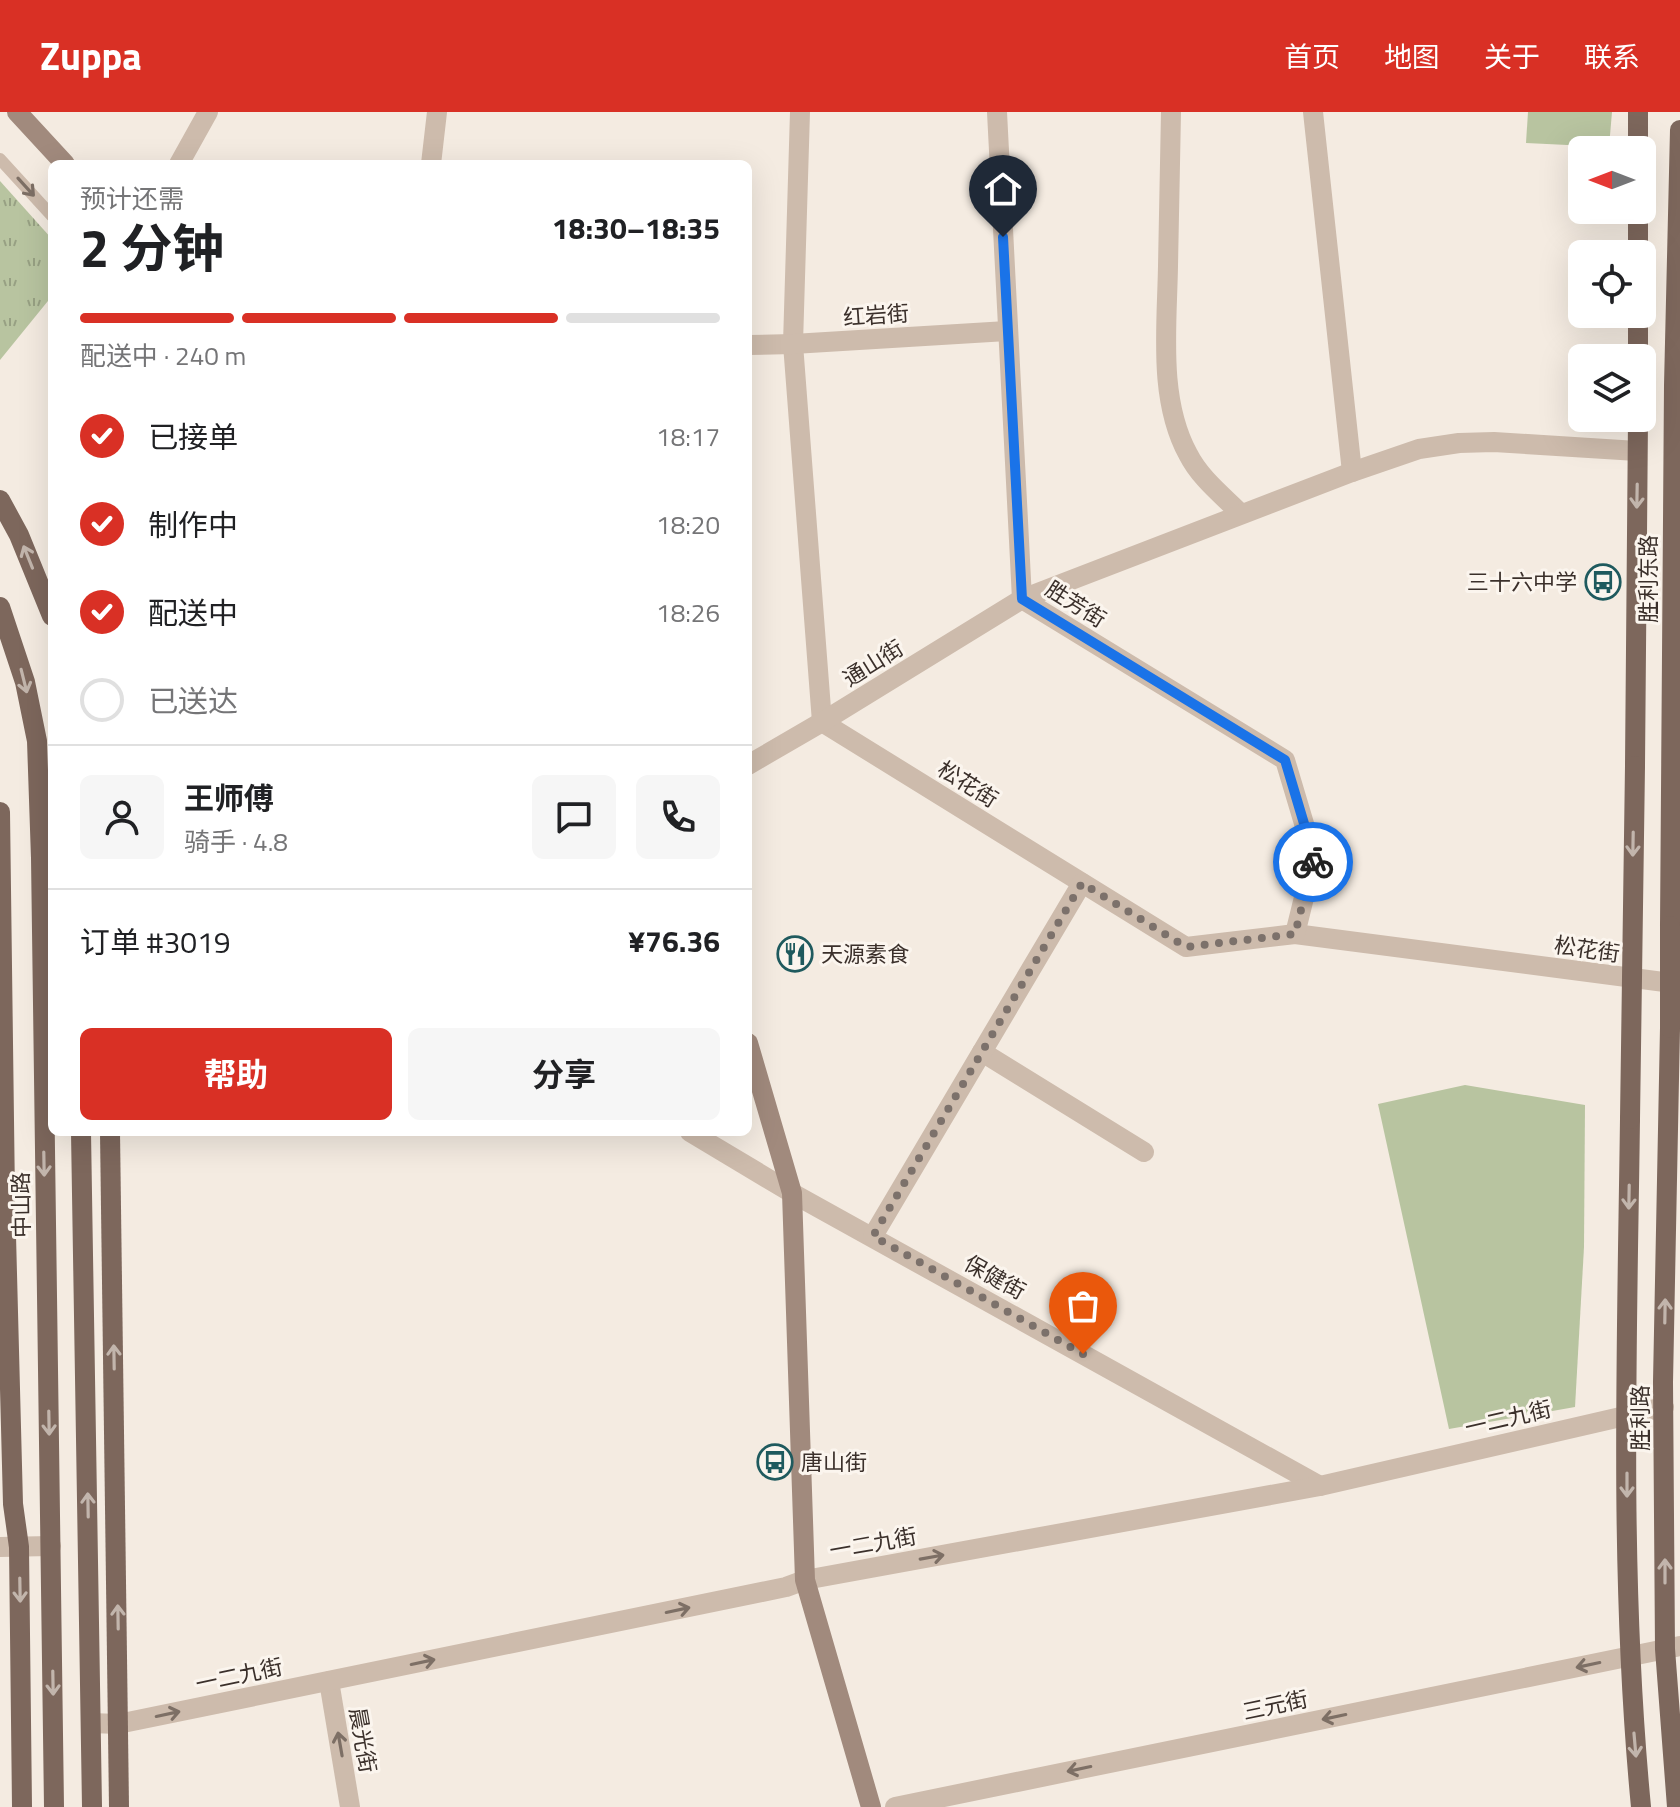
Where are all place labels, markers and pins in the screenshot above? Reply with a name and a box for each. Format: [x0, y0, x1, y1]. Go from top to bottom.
pin [969, 155, 1037, 237]
bus stop icon: 三十六中学 [1584, 563, 1622, 601]
place label: 三十六中学 [1467, 565, 1577, 599]
restaurant icon: 天源素食 [776, 935, 814, 973]
place label: 天源素食 [821, 937, 909, 971]
pin [1049, 1272, 1117, 1354]
bus stop icon: 唐山街 [756, 1443, 794, 1481]
place label: 唐山街 [801, 1445, 867, 1479]

